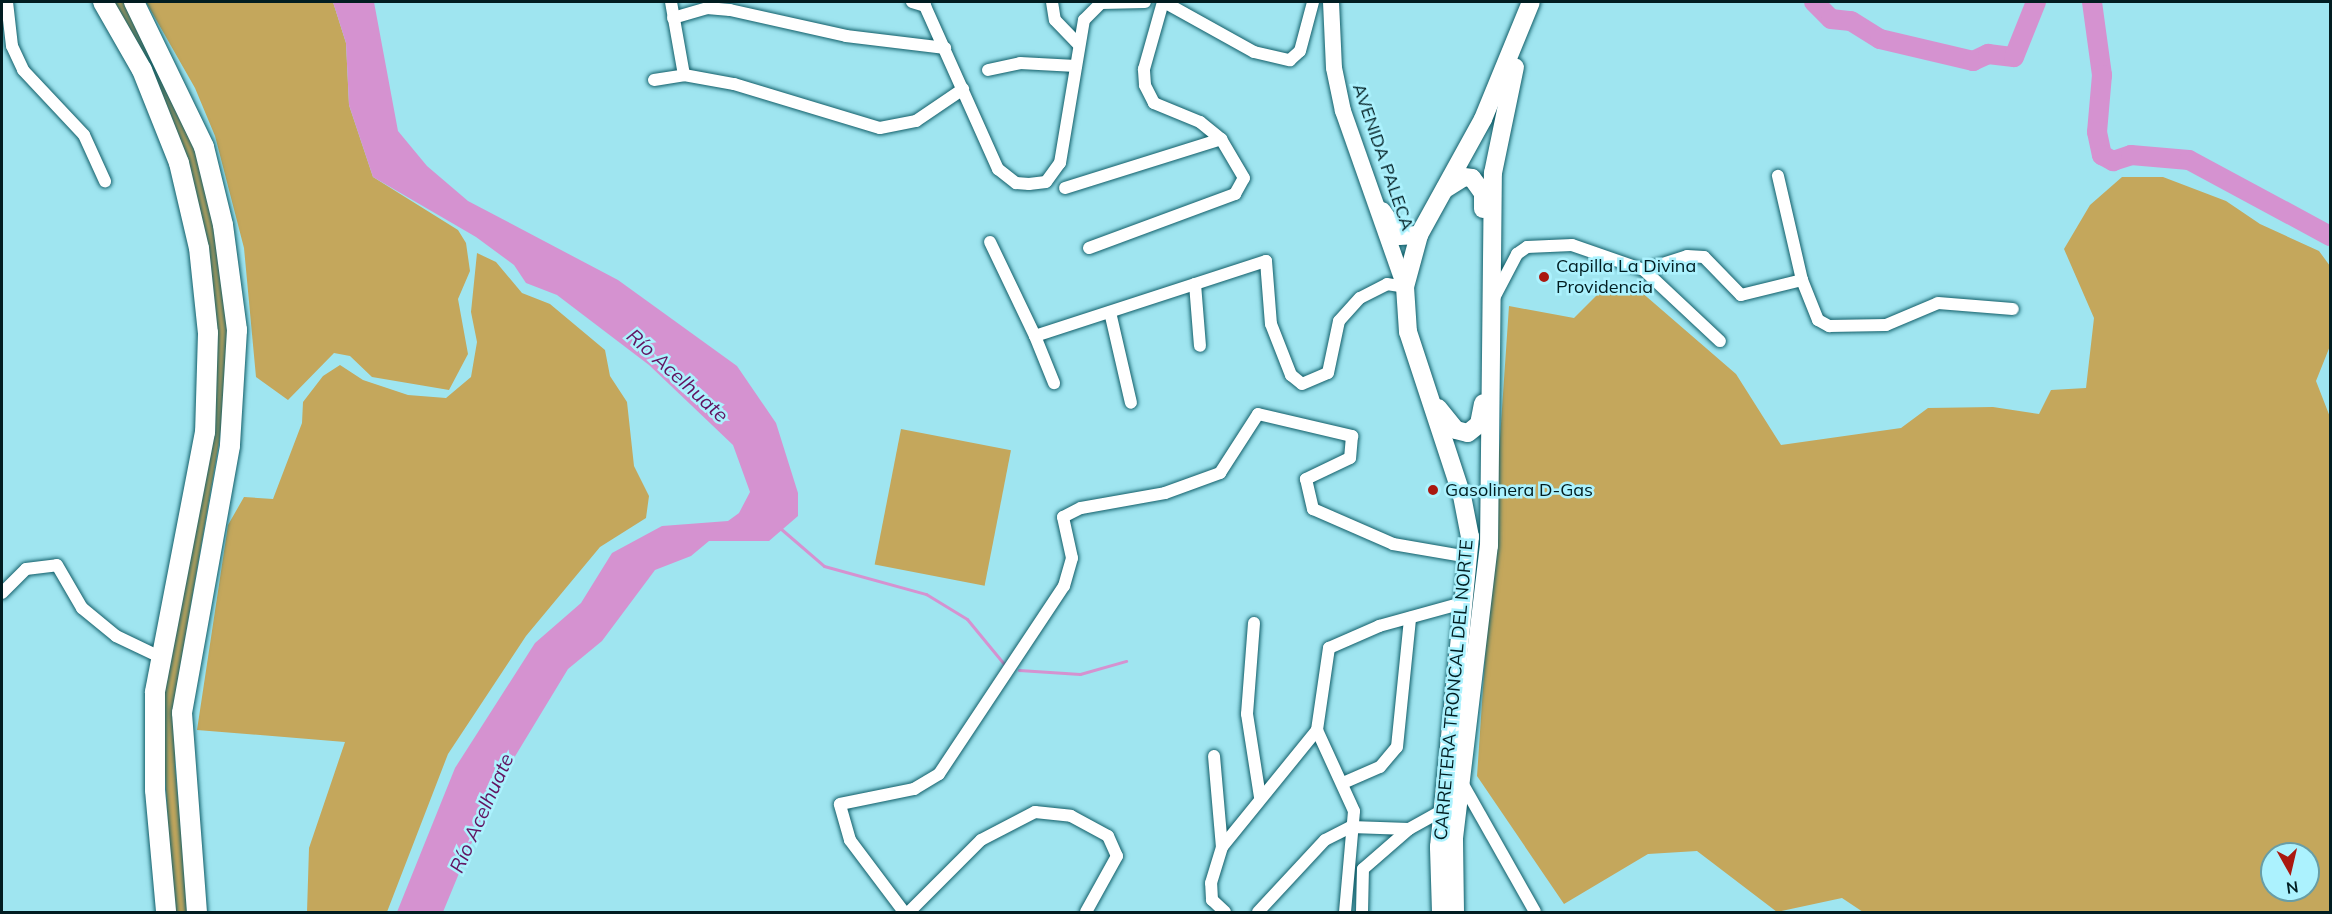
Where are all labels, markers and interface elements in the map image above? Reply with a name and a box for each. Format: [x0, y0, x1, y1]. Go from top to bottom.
street label: AVENIDA PALECA [1348, 81, 1418, 233]
place label: Capilla La Divina Providencia [1556, 256, 1696, 298]
marker: Capilla La Divina Providencia [1537, 270, 1551, 284]
water label: Río Acelhuate [622, 323, 734, 427]
place label: Gasolinera D-Gas [1445, 479, 1593, 501]
marker: Gasolinera D-Gas [1426, 483, 1440, 497]
street label: CARRETERA TRONCAL DEL NORTE [1430, 539, 1478, 841]
water label: Río Acelhuate [444, 750, 518, 876]
north arrow [2260, 842, 2320, 902]
text: N [2285, 877, 2300, 899]

